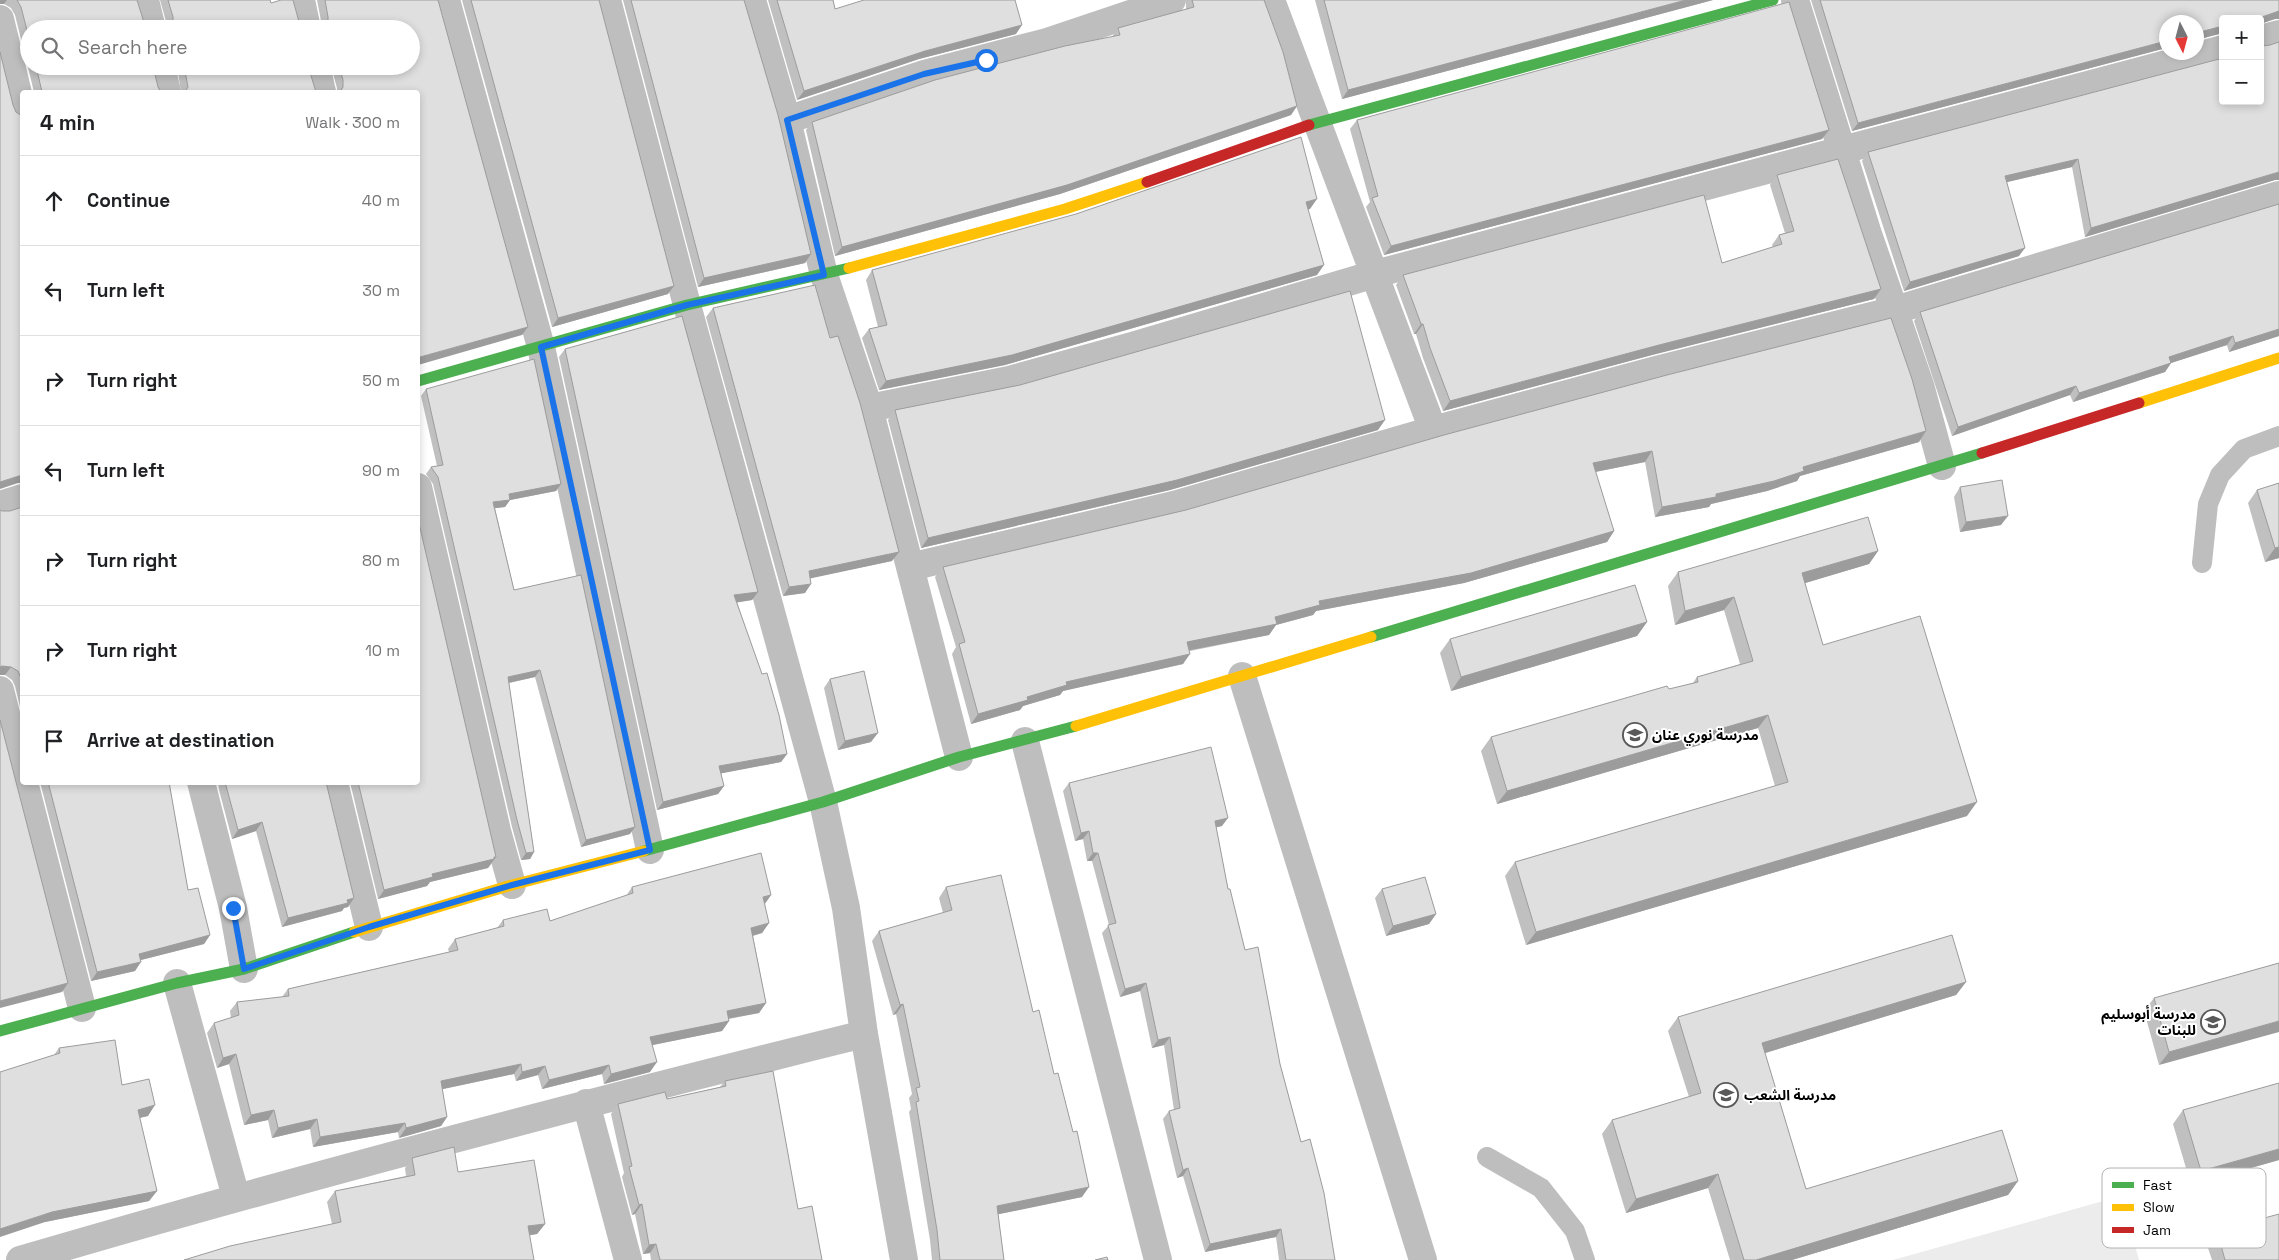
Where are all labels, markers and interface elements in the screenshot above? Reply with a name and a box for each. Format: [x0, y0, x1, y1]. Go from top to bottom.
north arrow [2159, 15, 2204, 60]
map controls [2219, 15, 2264, 105]
button: + [2219, 15, 2264, 60]
search box [20, 20, 420, 75]
icon: search [38, 34, 66, 62]
text: Search here [78, 35, 188, 60]
route start [975, 49, 998, 72]
button: − [2219, 60, 2264, 105]
text: 4 min [40, 109, 95, 136]
text: Walk · 300 m [305, 112, 400, 133]
icon: ahead [40, 187, 68, 215]
text: Continue [87, 188, 170, 213]
text: 40 m [362, 190, 400, 211]
icon: left [40, 277, 68, 305]
text: Turn left [87, 278, 165, 303]
text: 30 m [362, 280, 400, 301]
icon: right [40, 367, 68, 395]
text: Turn right [87, 368, 177, 393]
text: 50 m [362, 370, 400, 391]
icon: left [40, 457, 68, 485]
text: Turn left [87, 458, 165, 483]
text: 90 m [362, 460, 400, 481]
icon: right [40, 547, 68, 575]
text: Turn right [87, 548, 177, 573]
text: 80 m [362, 550, 400, 571]
icon: right [40, 637, 68, 665]
text: Turn right [87, 638, 177, 663]
text: 10 m [365, 640, 400, 661]
school or university icon: مدرسة نوري عنان [1622, 722, 1648, 748]
place label: مدرسة نوري عنان [1652, 726, 1759, 746]
icon: arrive [40, 727, 68, 755]
text: Arrive at destination [87, 728, 275, 753]
route end [222, 897, 245, 920]
place label: مدرسة أبوسليم للبنات [2101, 1005, 2196, 1039]
school or university icon: مدرسة أبوسليم للبنات [2200, 1009, 2226, 1035]
school or university icon: مدرسة الشعب [1713, 1082, 1739, 1108]
place label: مدرسة الشعب [1744, 1086, 1836, 1104]
legend [2102, 1168, 2266, 1248]
text: Fast [2143, 1176, 2172, 1194]
text: Slow [2143, 1198, 2175, 1216]
text: Jam [2143, 1221, 2171, 1239]

